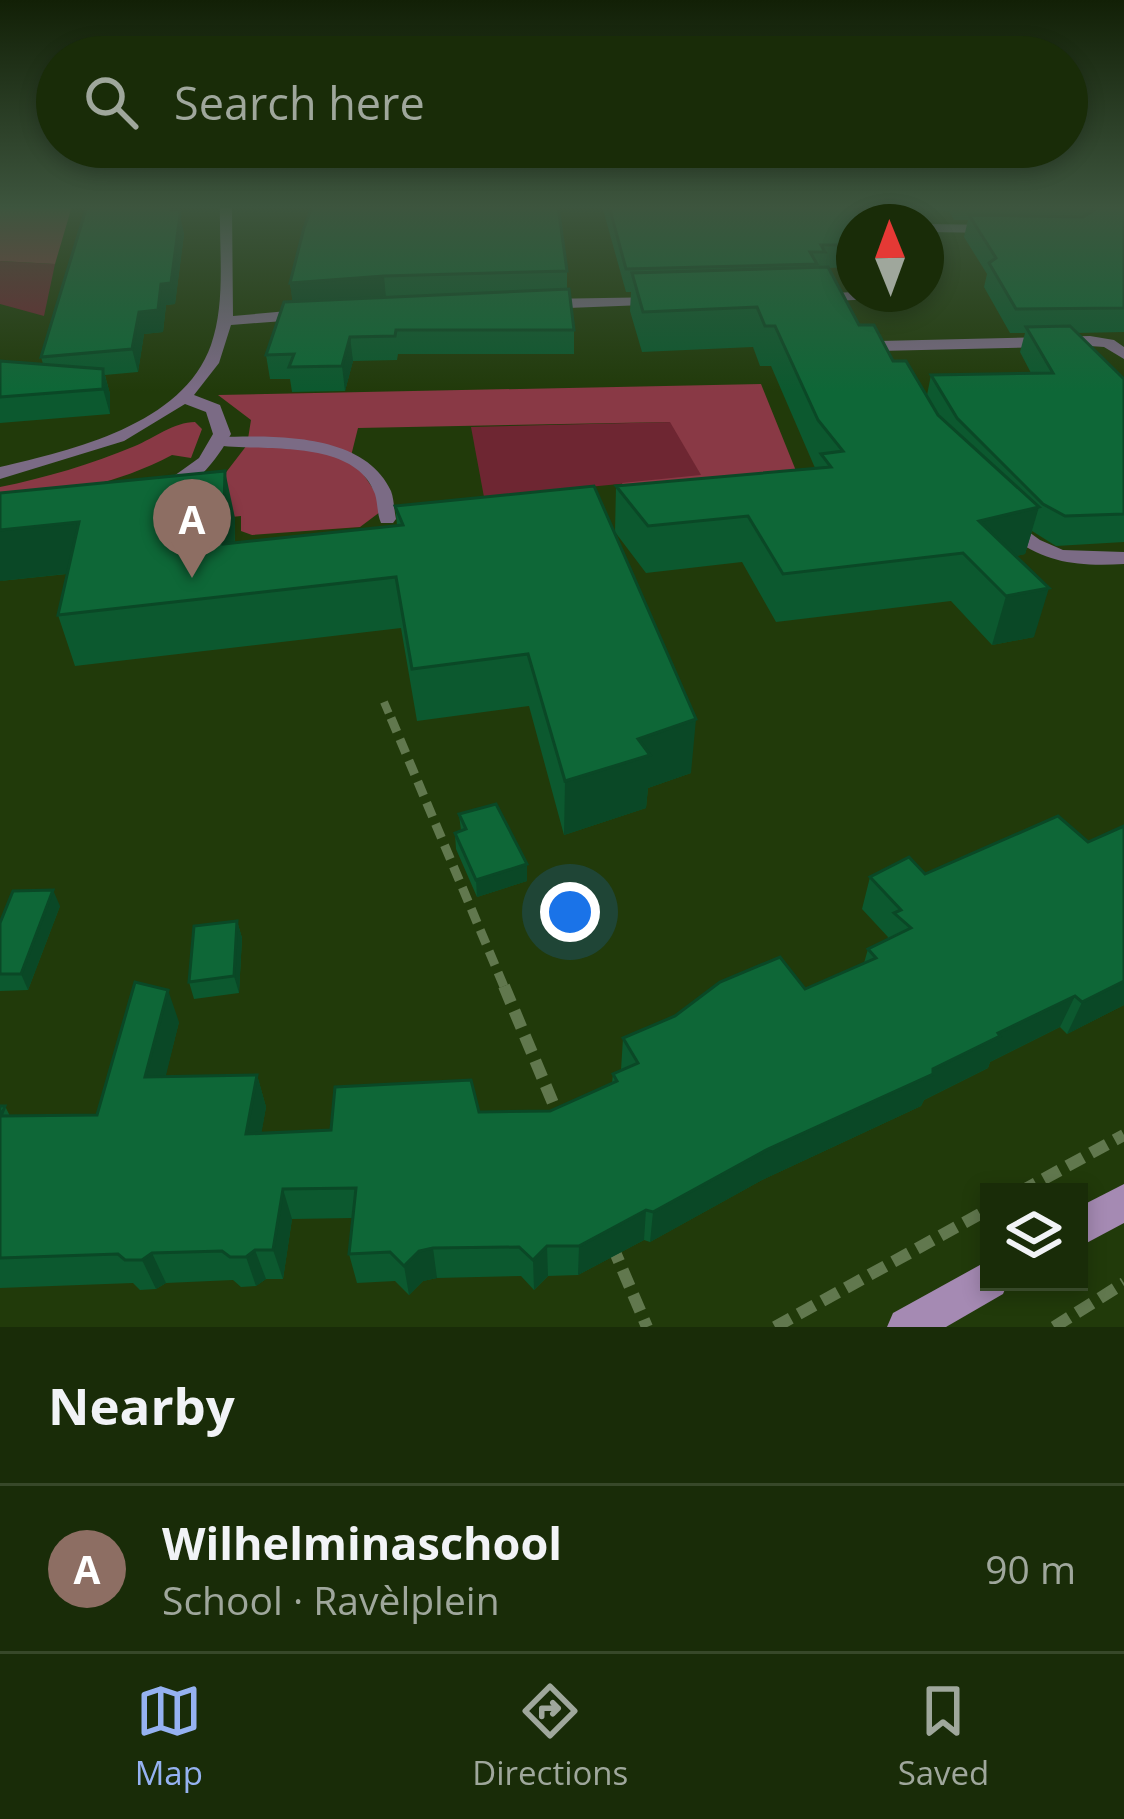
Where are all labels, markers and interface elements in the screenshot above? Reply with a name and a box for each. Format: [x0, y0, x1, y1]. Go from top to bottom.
search box [36, 36, 1088, 168]
icon: search [78, 69, 144, 135]
text: Search here [174, 72, 425, 133]
north arrow [836, 204, 944, 312]
pin: A [153, 479, 231, 578]
your location [540, 882, 600, 942]
map controls [980, 1183, 1088, 1291]
button: layers [980, 1183, 1088, 1291]
text: Nearby [48, 1370, 235, 1440]
text: Wilhelminaschool [162, 1512, 562, 1573]
text: A [74, 1542, 100, 1595]
text: 90 m [985, 1542, 1076, 1595]
text: School · Ravèlplein [162, 1573, 500, 1626]
tab: Map [135, 1678, 203, 1795]
tab: Directions [472, 1678, 628, 1795]
tab: Saved [898, 1678, 989, 1795]

